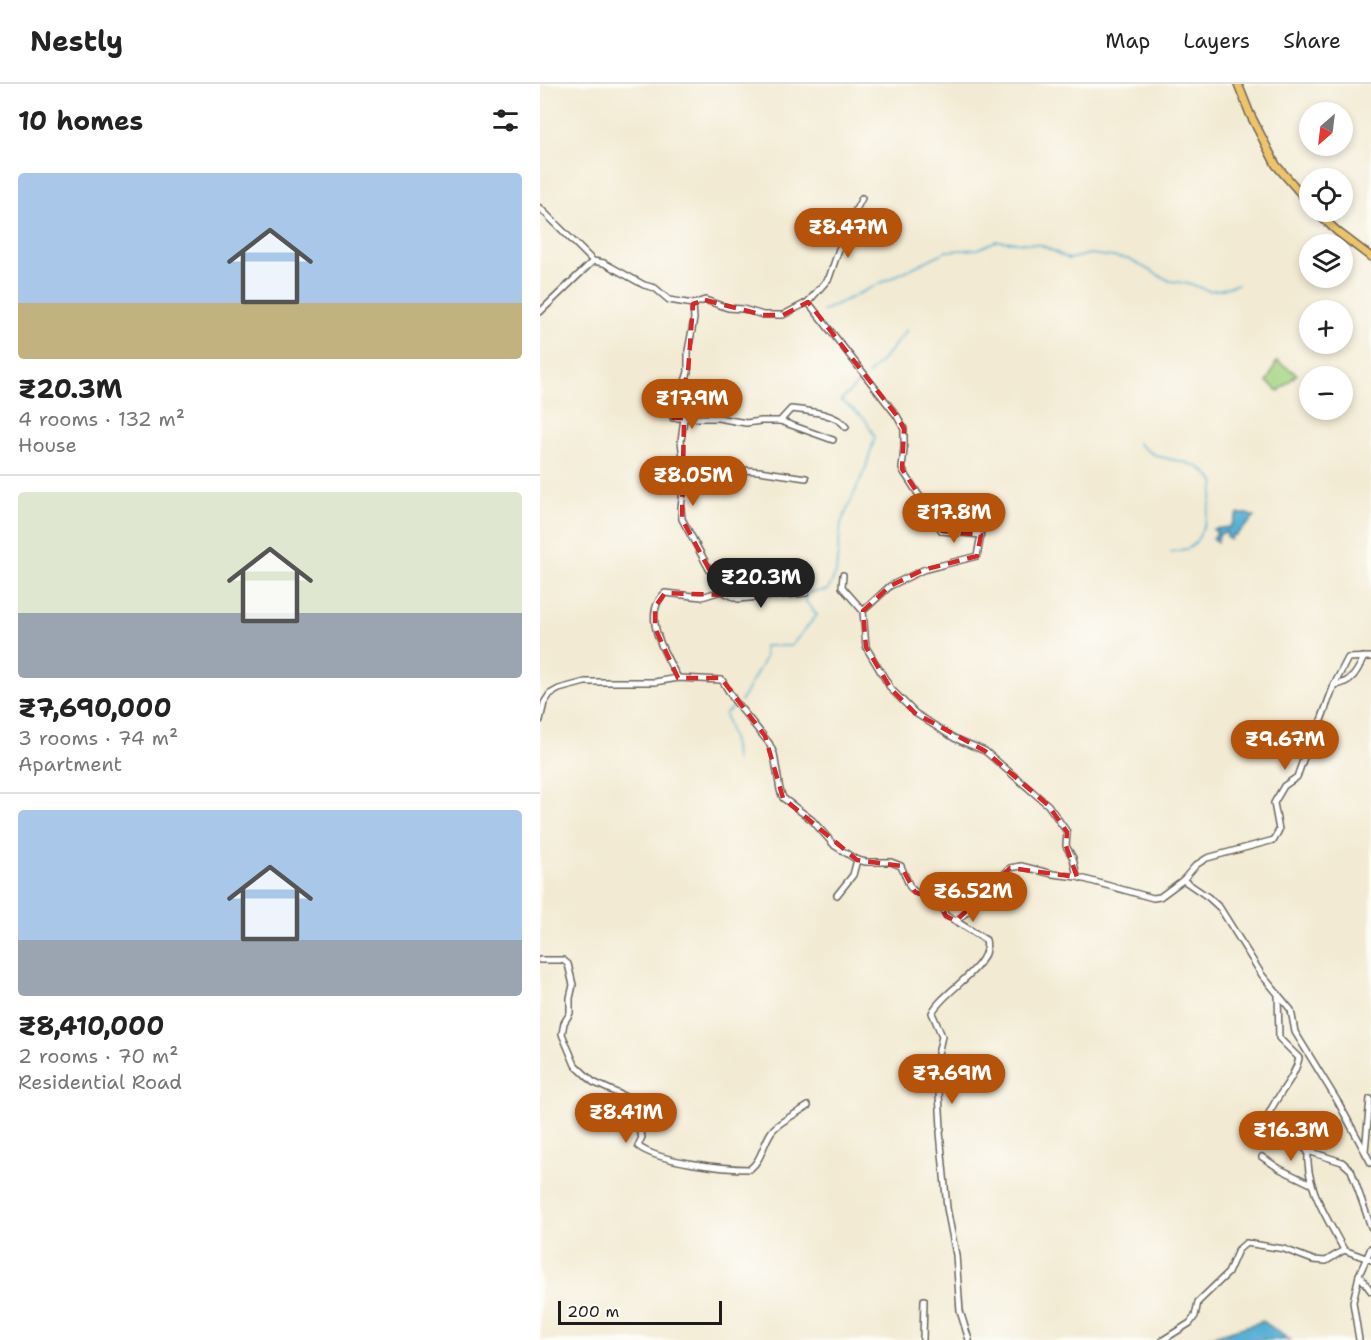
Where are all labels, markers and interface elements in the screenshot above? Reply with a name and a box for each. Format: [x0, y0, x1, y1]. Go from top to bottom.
text: Nestly [30, 22, 123, 60]
text: Map [1105, 27, 1150, 55]
text: Layers [1183, 27, 1250, 55]
text: Share [1283, 27, 1341, 55]
north arrow [1299, 102, 1353, 156]
map controls [1299, 102, 1353, 420]
text: 10 homes [18, 103, 143, 138]
icon: filters [489, 104, 522, 137]
button: locate [1299, 168, 1353, 222]
pin: ₹8.47M [799, 208, 897, 259]
icon: home [216, 212, 324, 320]
text: ₹8.47M [808, 214, 888, 240]
button: layers [1299, 234, 1353, 288]
button: + [1299, 300, 1353, 354]
button: − [1299, 366, 1353, 420]
text: ₹20.3M [18, 371, 122, 406]
pin: ₹17.9M [643, 379, 741, 430]
text: ₹17.9M [656, 385, 728, 411]
text: 4 rooms · 132 m² [18, 406, 185, 432]
text: House [18, 432, 77, 458]
pin: ₹8.05M [644, 456, 742, 507]
text: ₹8.05M [653, 462, 733, 488]
pin: ₹17.8M [905, 493, 1003, 544]
text: ₹17.8M [916, 499, 992, 525]
icon: home [216, 531, 324, 639]
pin: ₹20.3M [712, 558, 810, 609]
text: ₹20.3M [721, 564, 801, 590]
text: ₹7,690,000 [18, 690, 172, 725]
pin: ₹9.67M [1236, 720, 1334, 771]
text: 3 rooms · 74 m² [18, 725, 178, 751]
text: ₹9.67M [1245, 726, 1325, 752]
text: Apartment [18, 751, 122, 777]
icon: home [216, 849, 324, 957]
pin: ₹6.52M [924, 872, 1022, 923]
text: ₹6.52M [933, 878, 1013, 904]
text: ₹8,410,000 [18, 1008, 164, 1043]
text: 2 rooms · 70 m² [18, 1043, 179, 1069]
pin: ₹7.69M [903, 1054, 1001, 1105]
text: ₹7.69M [912, 1060, 992, 1086]
text: Residential Road [18, 1069, 182, 1095]
pin: ₹8.41M [577, 1093, 675, 1144]
text: ₹8.41M [589, 1099, 663, 1125]
pin: ₹16.3M [1242, 1111, 1340, 1162]
text: ₹16.3M [1253, 1117, 1329, 1143]
scale bar [558, 1298, 722, 1326]
text: 200 m [567, 1301, 619, 1322]

